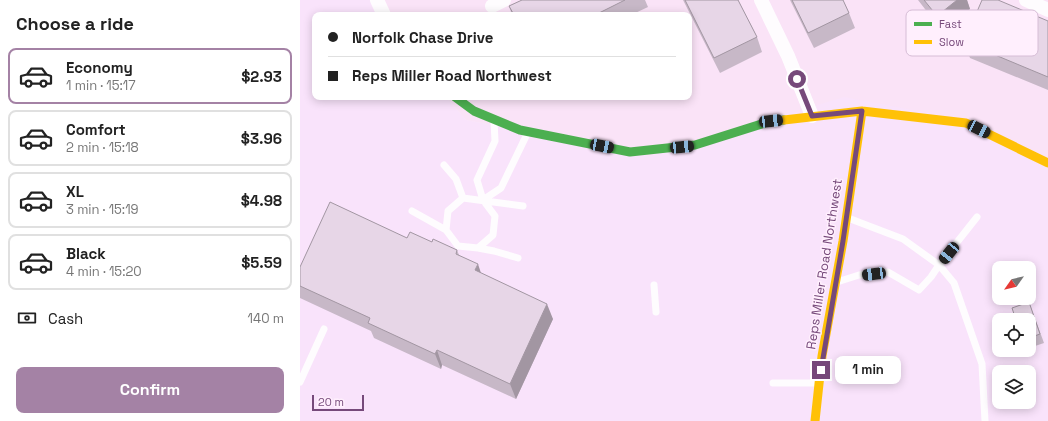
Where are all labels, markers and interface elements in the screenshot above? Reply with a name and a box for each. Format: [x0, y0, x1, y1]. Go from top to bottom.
legend [906, 10, 1038, 56]
text: Choose a ride [16, 12, 134, 35]
text: Fast [939, 17, 962, 31]
text: Norfolk Chase Drive [352, 28, 493, 47]
text: Slow [939, 35, 964, 49]
icon: car [18, 58, 54, 94]
text: Economy [66, 58, 133, 77]
text: Reps Miller Road Northwest [352, 66, 552, 85]
text: $2.93 [241, 67, 282, 86]
route start [788, 70, 806, 88]
text: 1 min · 15:17 [66, 77, 136, 94]
car [758, 114, 784, 128]
car [966, 118, 992, 140]
icon: car [18, 120, 54, 156]
text: Comfort [66, 120, 126, 139]
text: $3.96 [241, 129, 282, 148]
car [589, 138, 615, 154]
text: 2 min · 15:18 [66, 139, 139, 156]
car [670, 140, 694, 154]
street label: Reps Miller Road Northwest [802, 177, 846, 351]
icon: car [18, 182, 54, 218]
text: XL [66, 182, 84, 201]
text: $4.98 [241, 191, 282, 210]
text: 3 min · 15:19 [66, 201, 139, 218]
car [937, 240, 961, 266]
icon: car [18, 244, 54, 280]
text: Black [66, 244, 106, 263]
text: $5.59 [241, 253, 282, 272]
north arrow [992, 261, 1036, 305]
map controls [992, 261, 1036, 409]
text: 4 min · 15:20 [66, 263, 142, 280]
car [861, 267, 887, 281]
icon: cash [16, 307, 38, 329]
text: Cash [48, 309, 83, 328]
text: 140 m [248, 310, 284, 327]
button: locate [992, 313, 1036, 357]
callout: 1 min [835, 356, 901, 384]
route end [812, 361, 830, 379]
text: 1 min [852, 361, 884, 378]
button: layers [992, 365, 1036, 409]
button: Confirm [16, 367, 284, 413]
scale bar [312, 393, 364, 412]
text: 20 m [318, 395, 344, 409]

